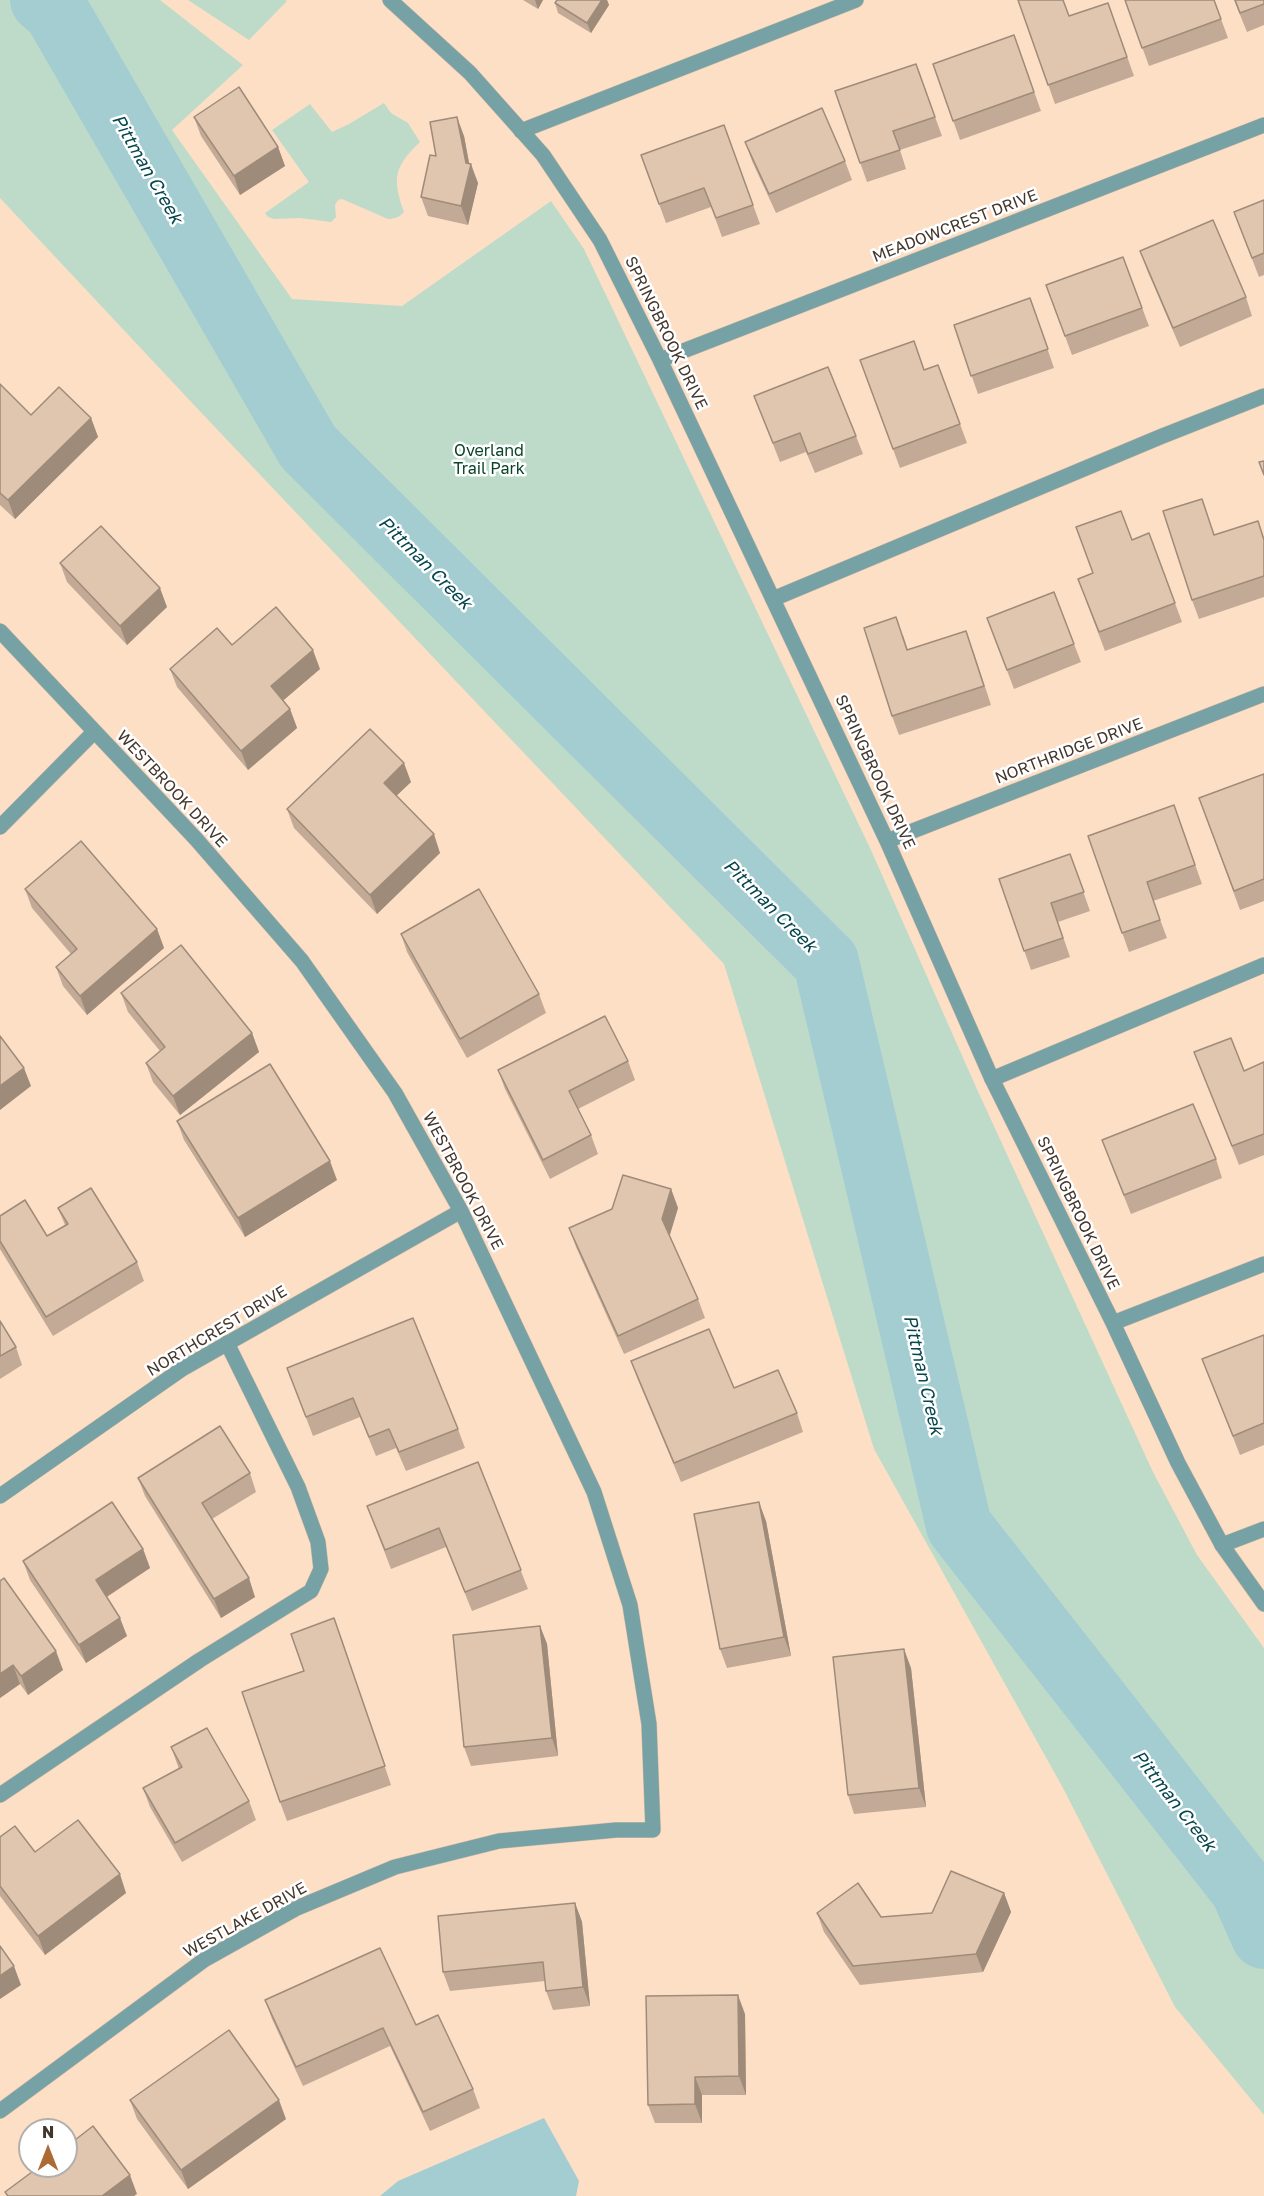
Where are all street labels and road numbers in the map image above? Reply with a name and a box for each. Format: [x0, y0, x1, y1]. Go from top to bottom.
street label: MEADOWCREST DRIVE [870, 186, 1040, 266]
street label: SPRINGBROOK DRIVE [621, 253, 711, 413]
street label: SPRINGBROOK DRIVE [831, 692, 919, 852]
street label: NORTHRIDGE DRIVE [992, 714, 1146, 788]
street label: WESTBROOK DRIVE [113, 726, 231, 852]
street label: WESTBROOK DRIVE [419, 1109, 507, 1253]
street label: SPRINGBROOK DRIVE [1033, 1133, 1123, 1293]
street label: NORTHCREST DRIVE [144, 1282, 290, 1380]
street label: WESTLAKE DRIVE [180, 1878, 310, 1962]

